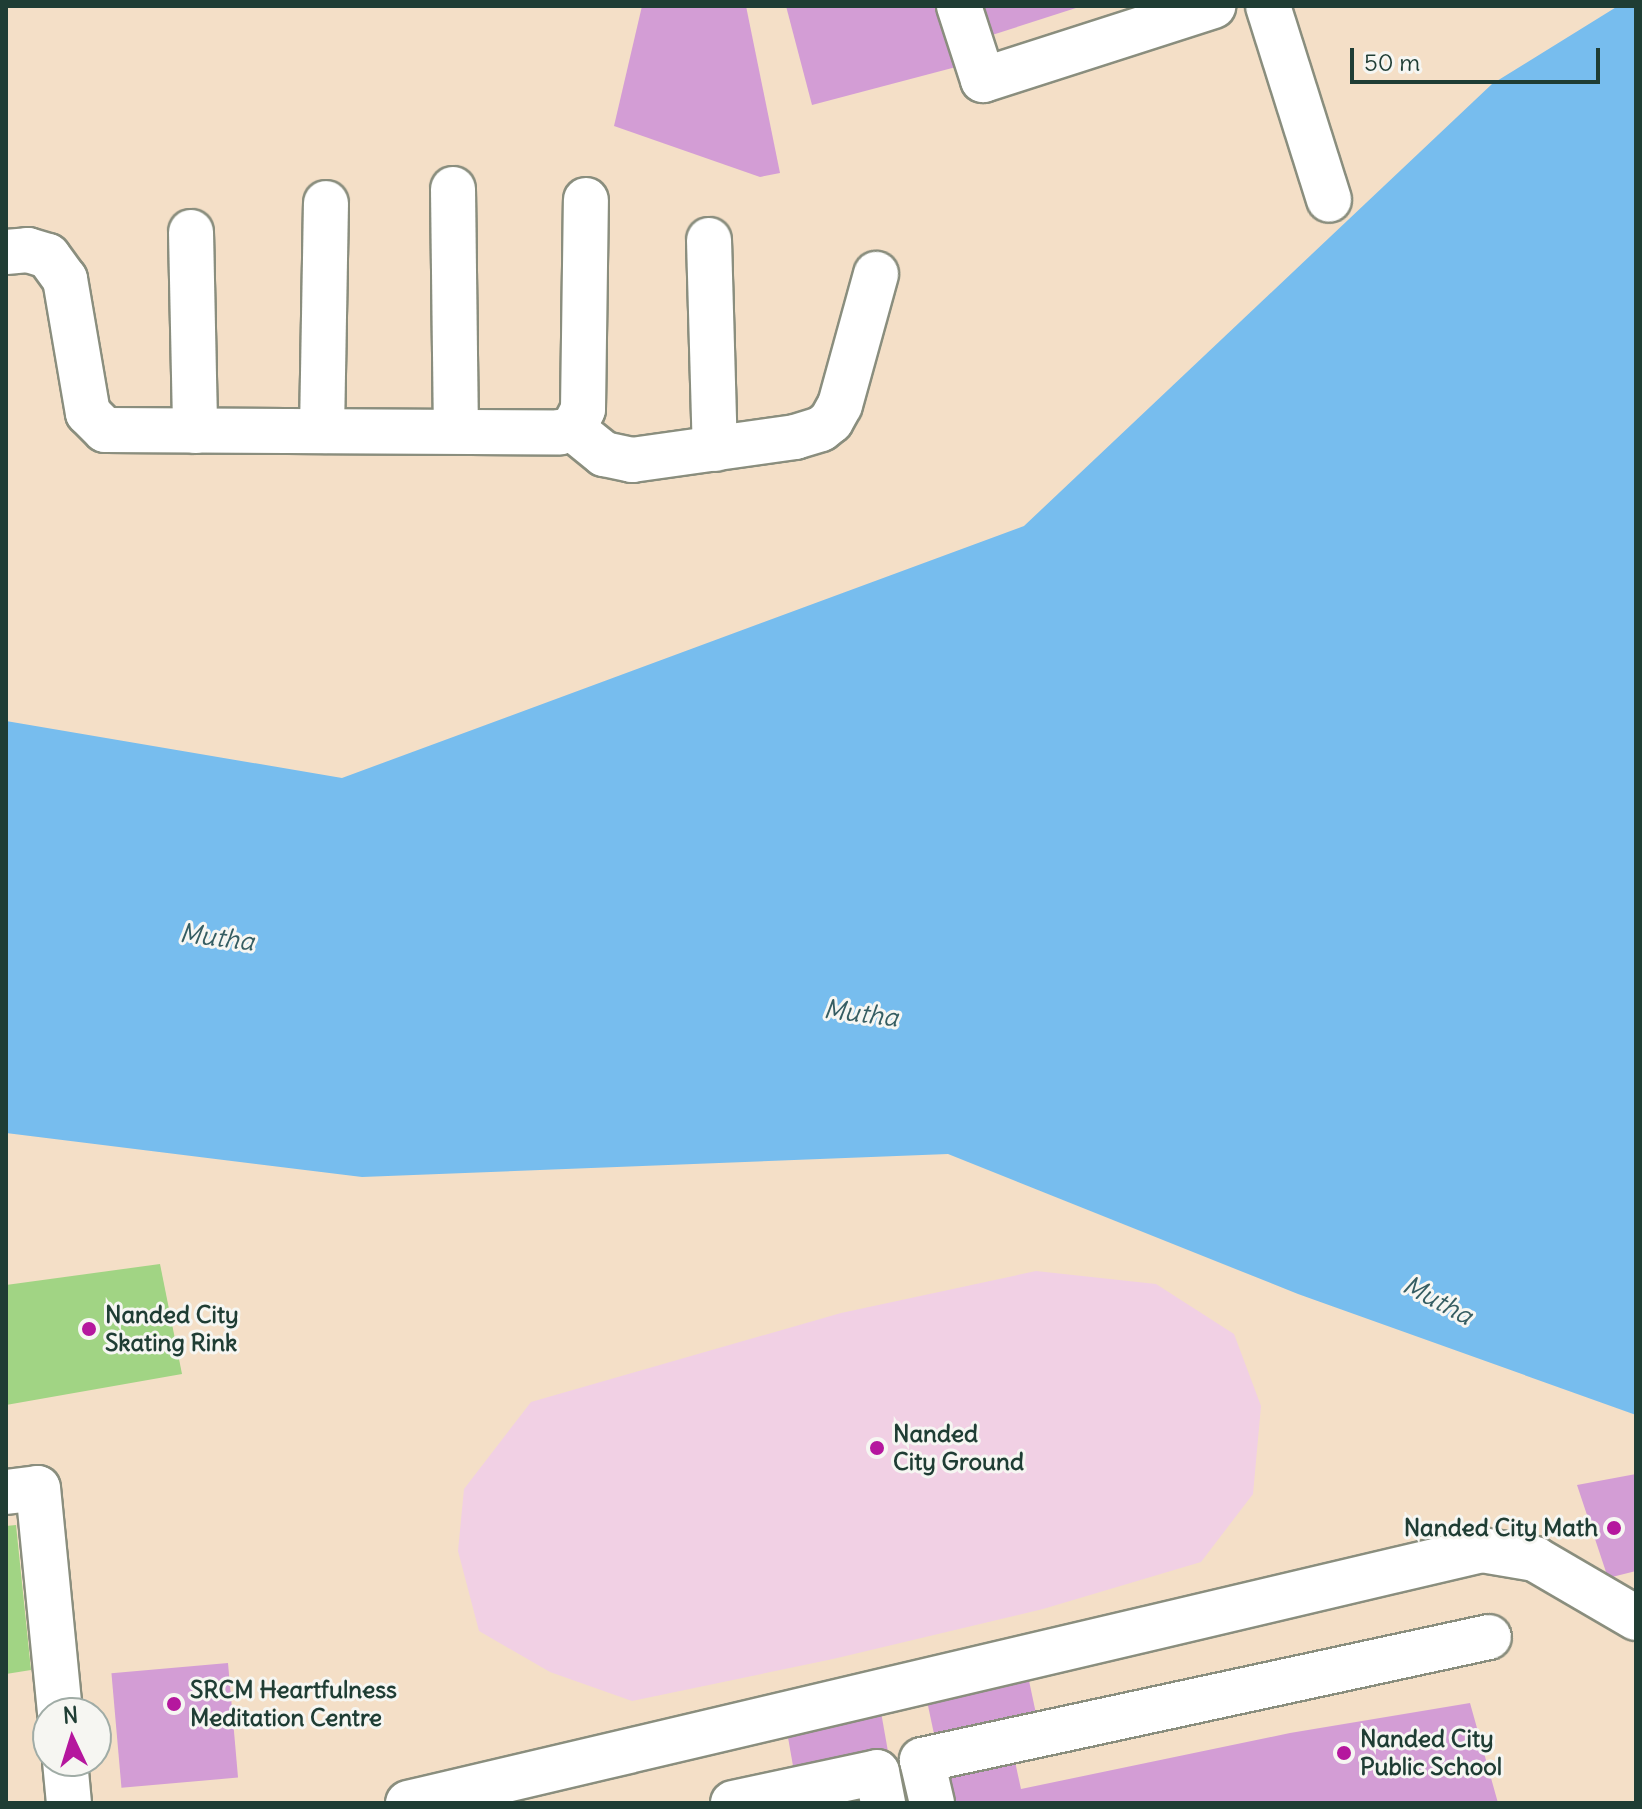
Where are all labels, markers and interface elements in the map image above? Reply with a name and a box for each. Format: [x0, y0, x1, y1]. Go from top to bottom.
scale bar [1354, 32, 1604, 82]
text: 50 m [1364, 47, 1420, 77]
water label: Mutha [178, 917, 256, 957]
water label: Mutha [822, 993, 900, 1033]
water label: Mutha [1398, 1269, 1478, 1331]
place label: Nanded City Skating Rink [105, 1301, 239, 1357]
marker: Nanded City Skating Rink [80, 1320, 98, 1338]
place label: Nanded City Ground [893, 1420, 1024, 1476]
marker: Nanded City Ground [868, 1439, 886, 1457]
place label: Nanded City Math [1404, 1514, 1598, 1542]
marker: Nanded City Math [1605, 1519, 1623, 1537]
place label: SRCM Heartfulness Meditation Centre [190, 1676, 397, 1732]
marker: SRCM Heartfulness Meditation Centre [165, 1695, 183, 1713]
north arrow [32, 1697, 112, 1777]
text: N [62, 1701, 79, 1730]
place label: Nanded City Public School [1360, 1725, 1502, 1781]
marker: Nanded City Public School [1335, 1744, 1353, 1762]

